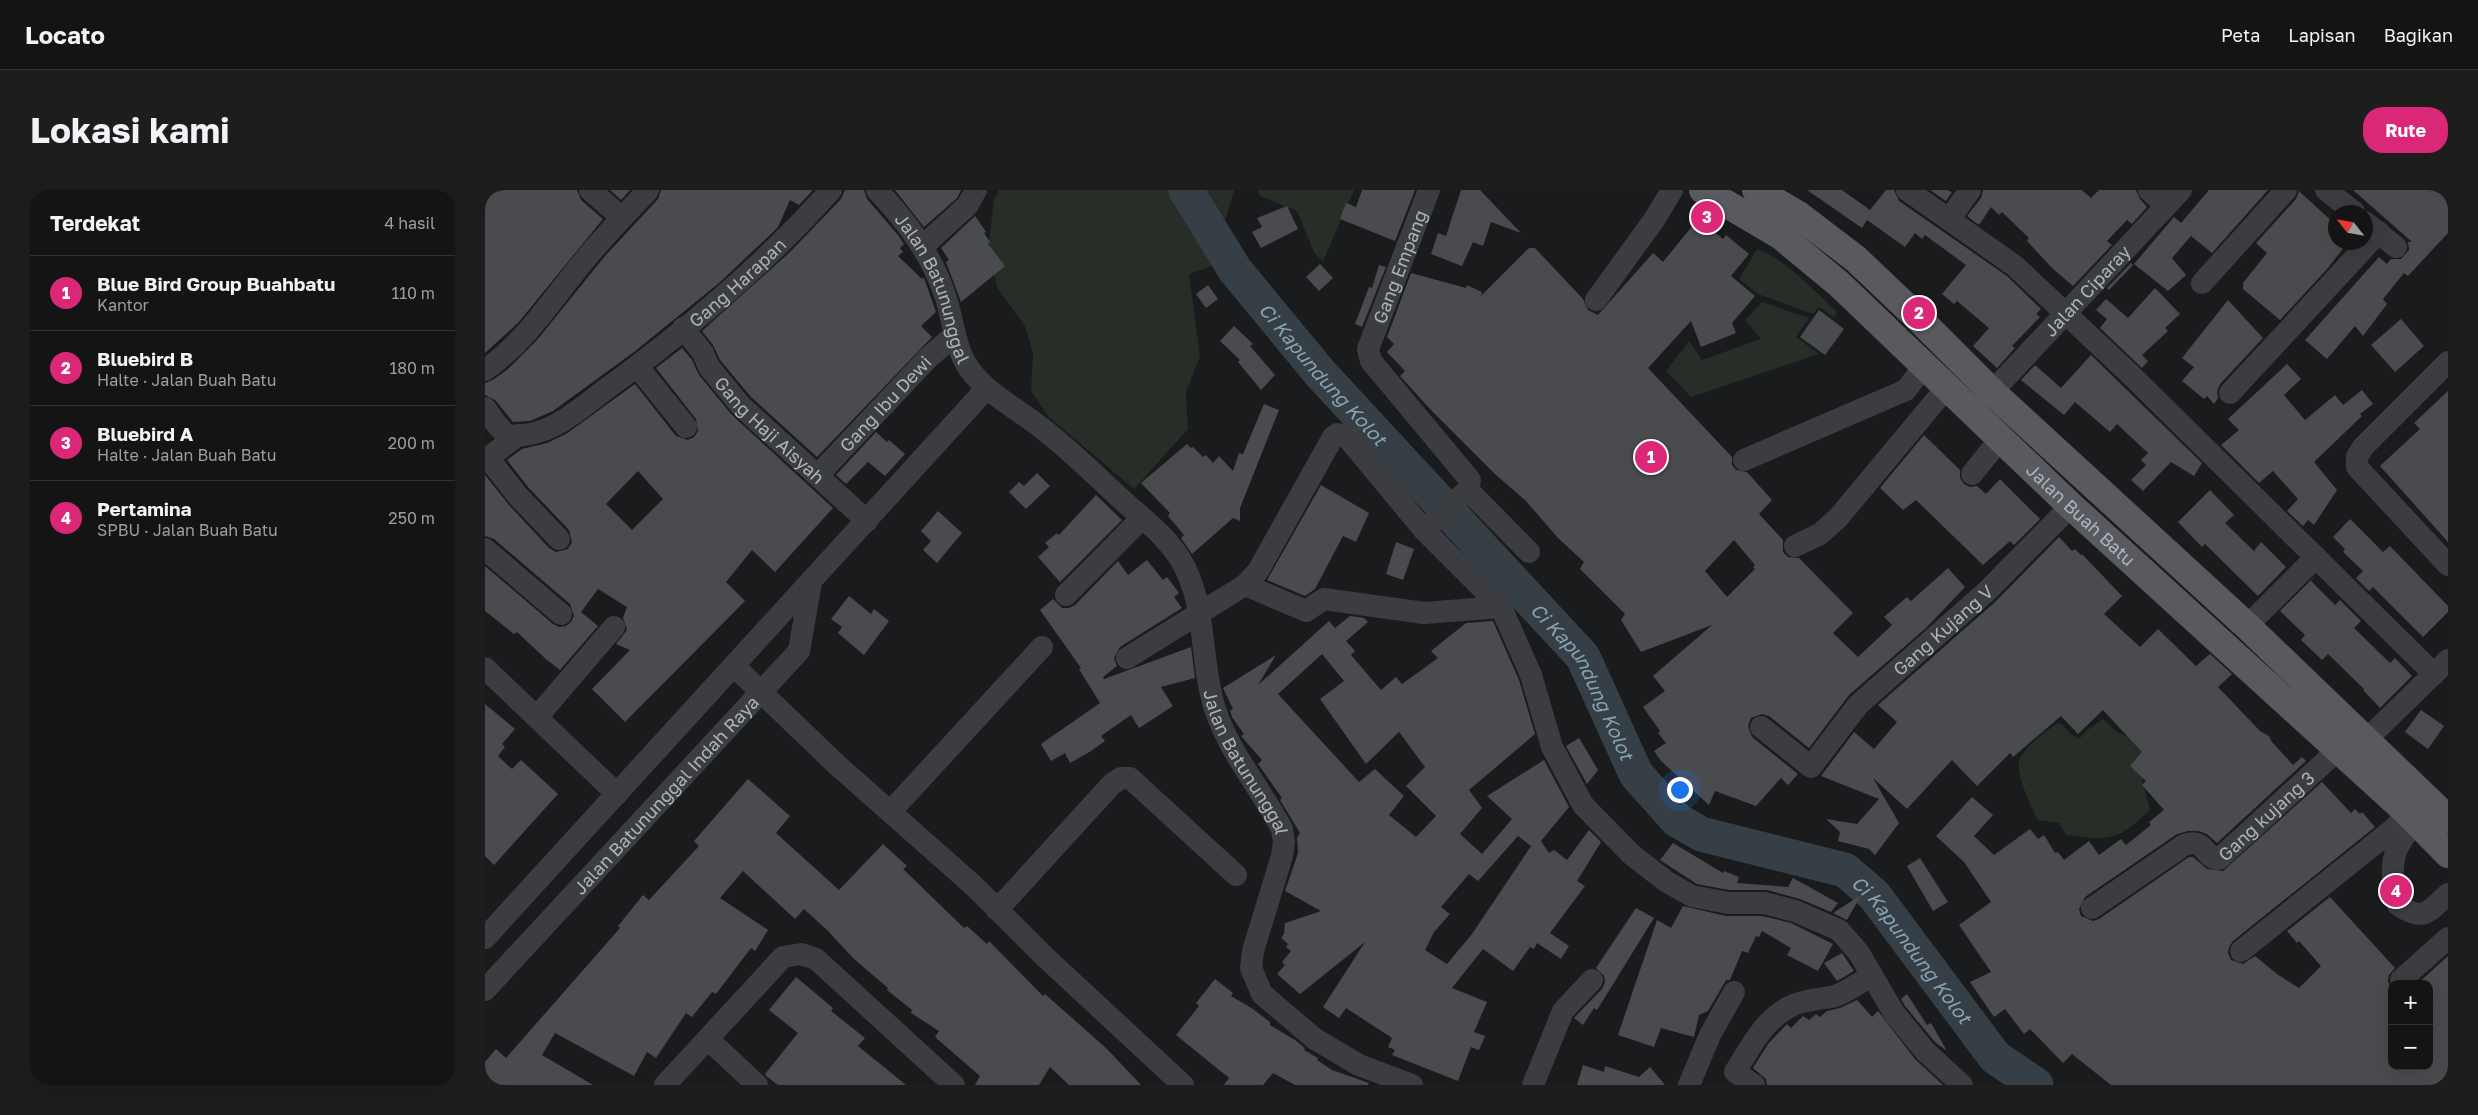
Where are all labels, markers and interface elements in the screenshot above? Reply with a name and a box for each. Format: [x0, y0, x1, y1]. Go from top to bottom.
text: Locato [25, 20, 105, 49]
text: Peta [2221, 24, 2260, 46]
text: Lapisan [2288, 24, 2356, 46]
text: Bagikan [2384, 24, 2453, 46]
button: Rute [2363, 107, 2448, 153]
text: Lokasi kami [30, 109, 230, 151]
pin: 3 [1691, 198, 1723, 236]
north arrow [2328, 205, 2373, 250]
street label: Gang Empang [1368, 207, 1431, 327]
street label: Jalan Batununggal [891, 208, 975, 367]
text: Terdekat [50, 210, 140, 236]
text: 4 hasil [384, 213, 435, 233]
street label: Gang Harapan [684, 233, 790, 332]
street label: Jalan Ciparay [2039, 240, 2135, 341]
text: Blue Bird Group Buahbatu [97, 272, 335, 295]
text: 1 [62, 283, 70, 303]
text: 110 m [391, 283, 435, 303]
pin: 2 [1903, 294, 1935, 332]
text: Kantor [97, 295, 149, 315]
water label: Ci Kapundung Kolot [1255, 298, 1394, 451]
text: Bluebird B [97, 347, 193, 370]
street label: Gang Ibu Dewi [835, 351, 936, 456]
text: 2 [61, 358, 71, 378]
text: 180 m [389, 358, 435, 378]
text: Halte · Jalan Buah Batu [97, 370, 276, 390]
street label: Gang Haji Aisyah [710, 372, 829, 488]
text: Bluebird A [97, 422, 193, 445]
text: 3 [61, 433, 71, 453]
text: 200 m [388, 433, 435, 453]
pin: 1 [1635, 438, 1667, 476]
text: Halte · Jalan Buah Batu [97, 445, 276, 465]
street label: Jalan Buah Batu [2022, 458, 2140, 570]
text: Pertamina [97, 497, 192, 520]
text: 4 [61, 508, 71, 528]
text: 250 m [388, 508, 435, 528]
text: SPBU · Jalan Buah Batu [97, 520, 278, 540]
street label: Gang Kujang V [1888, 580, 1997, 680]
water label: Ci Kapundung Kolot [1527, 598, 1640, 765]
street label: Jalan Batununggal [1199, 687, 1294, 836]
street label: Jalan Batununggal Indah Raya [568, 691, 763, 899]
street label: Gang kujang 3 [2213, 766, 2319, 865]
your location [1667, 777, 1693, 803]
water label: Ci Kapundung Kolot [1848, 870, 1979, 1029]
pin: 4 [2380, 872, 2412, 910]
map controls [2388, 980, 2433, 1070]
button: + [2388, 980, 2433, 1025]
button: − [2388, 1025, 2433, 1070]

